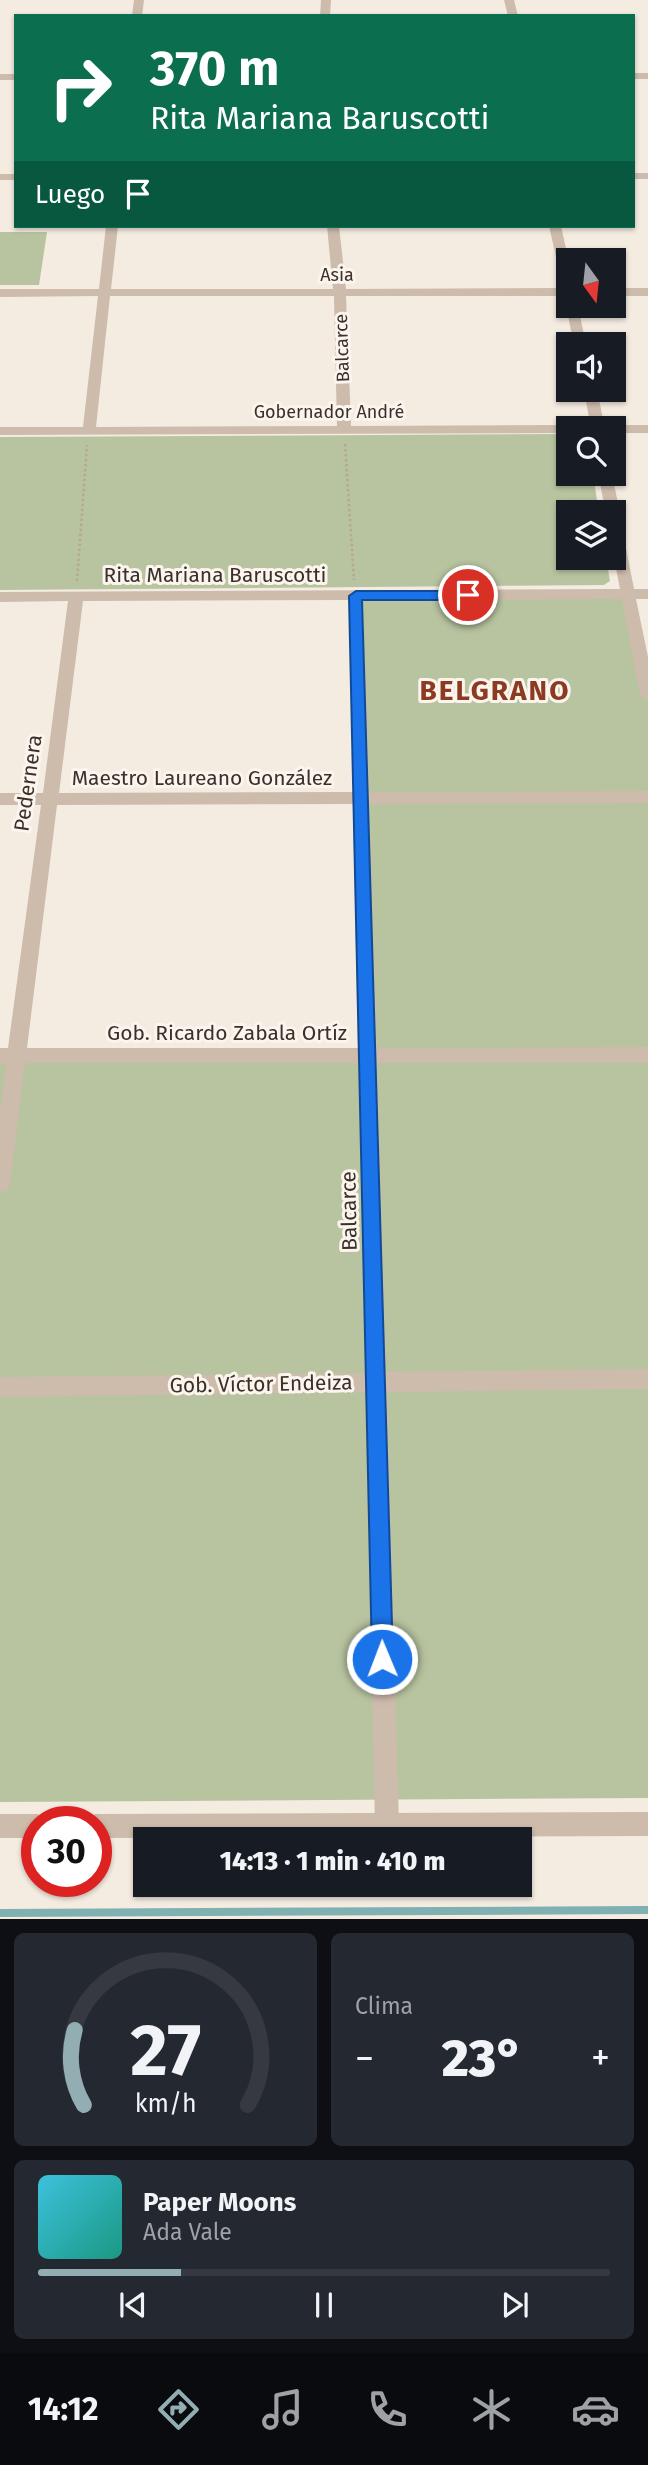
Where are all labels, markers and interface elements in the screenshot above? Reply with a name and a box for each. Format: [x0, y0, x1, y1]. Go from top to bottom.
text: 370 m [150, 39, 279, 98]
icon: right [35, 42, 126, 133]
text: Rita Mariana Baruscotti [150, 99, 490, 137]
icon: arrive [119, 175, 157, 213]
text: Luego [35, 179, 105, 210]
north arrow [556, 248, 626, 318]
map controls [556, 248, 626, 570]
street label: Asia [320, 264, 354, 286]
street label: Balcarce [330, 313, 354, 383]
button: sound [556, 332, 626, 402]
street label: Gobernador André [254, 401, 404, 423]
button: search [556, 416, 626, 486]
button: layers [556, 500, 626, 570]
street label: Rita Mariana Baruscotti [104, 562, 326, 588]
pin [438, 565, 498, 625]
icon: arrive [449, 576, 487, 614]
district label: BELGRANO [420, 674, 570, 707]
street label: Pedernera [8, 733, 48, 833]
street label: Maestro Laureano González [72, 765, 332, 791]
street label: Gob. Ricardo Zabala Ortíz [107, 1020, 347, 1046]
street label: Balcarce [335, 1171, 363, 1251]
street label: Gob. Víctor Endeiza [169, 1369, 353, 1399]
position arrow [345, 1622, 419, 1696]
speed limit sign: 30 [21, 1806, 112, 1897]
text: 14:13 · 1 min · 410 m [220, 1846, 445, 1877]
text: Clima [355, 1992, 413, 2020]
text: 27 [130, 2008, 201, 2095]
text: 23° [442, 2027, 523, 2090]
text: − [355, 2035, 374, 2081]
text: + [591, 2035, 610, 2081]
text: km/h [135, 2089, 196, 2119]
text: Paper Moons [143, 2187, 296, 2218]
text: Ada Vale [143, 2218, 232, 2246]
icon: previous [114, 2286, 152, 2324]
icon: pause [305, 2286, 343, 2324]
icon: next [496, 2286, 534, 2324]
icon: directions [154, 2385, 203, 2434]
icon: music [258, 2385, 307, 2434]
icon: phone [363, 2385, 412, 2434]
icon: climate [467, 2385, 516, 2434]
icon: car [571, 2385, 620, 2434]
text: 14:12 [28, 2390, 99, 2428]

